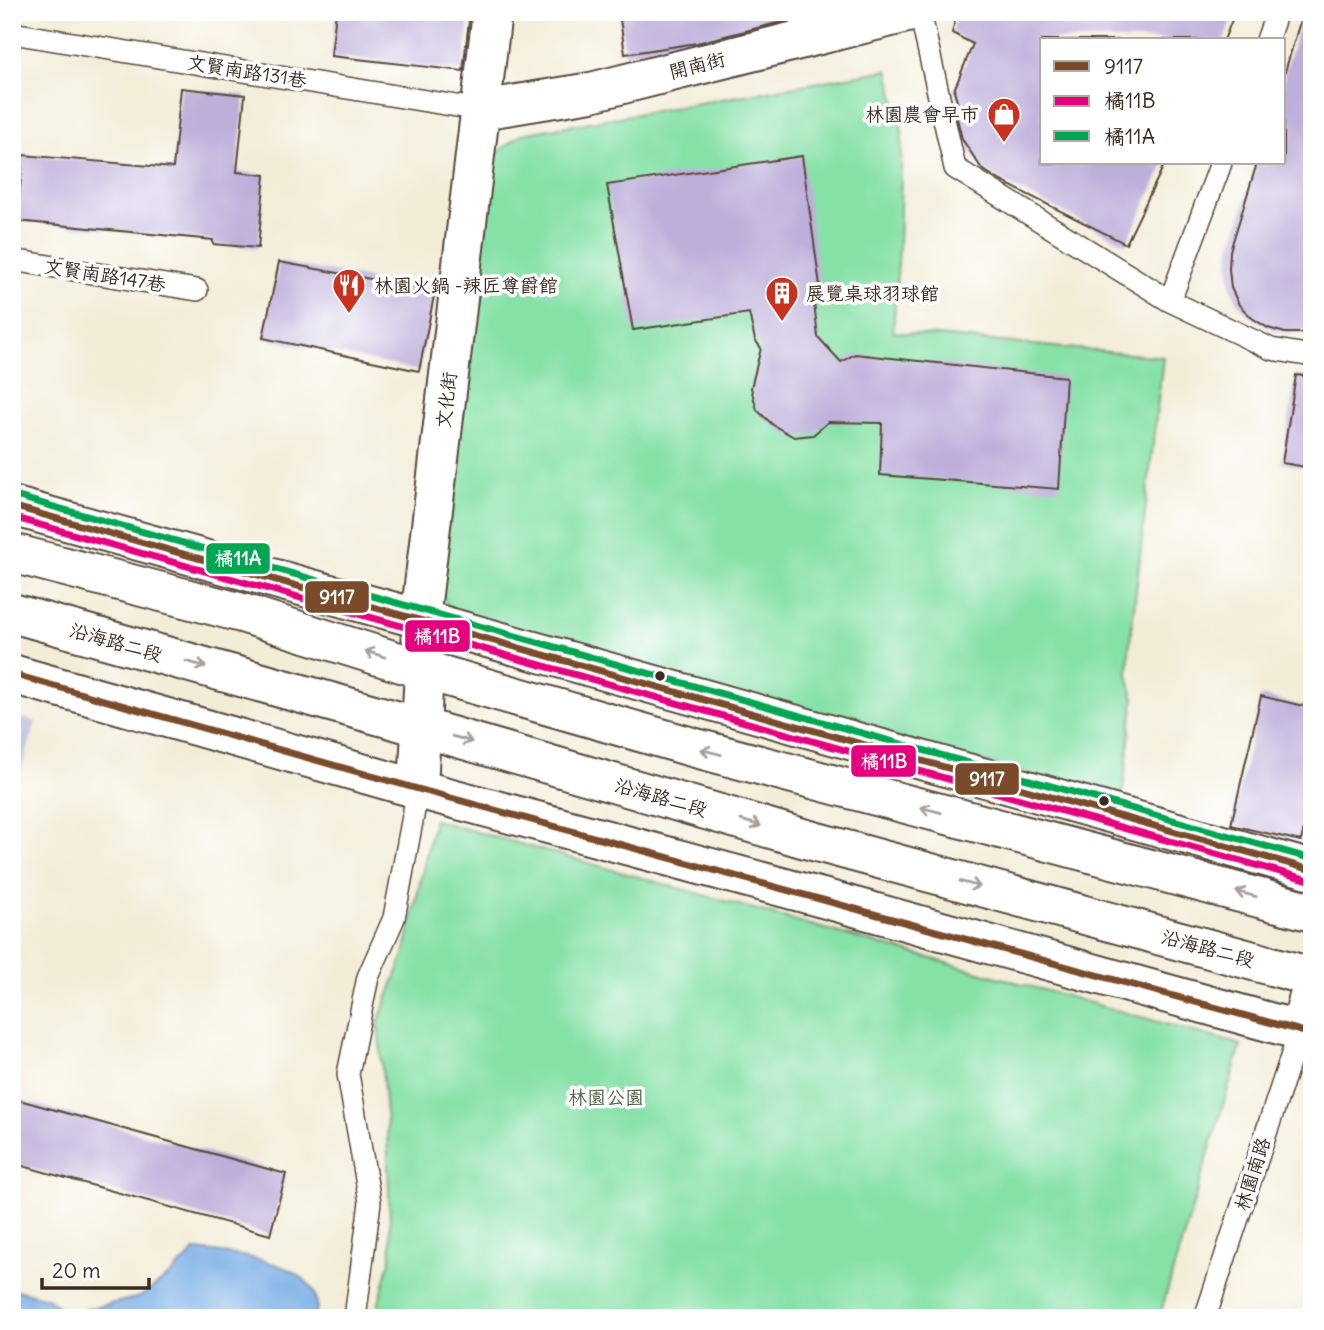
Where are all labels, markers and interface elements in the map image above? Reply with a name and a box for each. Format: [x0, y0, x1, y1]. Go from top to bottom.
legend [1040, 38, 1286, 164]
street label: 開南街 [666, 46, 728, 84]
street label: 文賢南路131巷 [186, 50, 308, 92]
text: 9117 [1104, 53, 1143, 80]
text: 橘11B [1104, 87, 1155, 114]
shop icon: 林園農會早市 [985, 95, 1023, 144]
place label: 林園農會早市 [865, 102, 979, 126]
text: 橘11A [1104, 123, 1155, 150]
street label: 文賢南路147巷 [43, 254, 167, 296]
restaurant icon: 林園火鍋 -辣匠尊爵館 [330, 266, 368, 315]
place label: 林園火鍋 -辣匠尊爵館 [374, 273, 558, 297]
building icon: 展覽桌球羽球館 [763, 274, 801, 323]
place label: 展覽桌球羽球館 [806, 281, 939, 305]
street label: 文化街 [431, 370, 461, 430]
line badge: 橘11A [205, 542, 271, 575]
text: 橘11A [215, 546, 261, 570]
line badge: 9117 [304, 580, 370, 614]
text: 9117 [319, 585, 355, 609]
street label: 沿海路二段 [67, 617, 165, 667]
line badge: 橘11B [404, 619, 471, 653]
text: 橘11B [414, 624, 460, 648]
one-way arrow [365, 647, 387, 660]
one-way arrow [184, 658, 207, 671]
unlabelled marker [653, 669, 667, 683]
one-way arrow [451, 733, 473, 746]
line badge: 橘11B [850, 744, 917, 778]
one-way arrow [701, 745, 723, 758]
text: 橘11B [861, 749, 907, 773]
line badge: 9117 [954, 762, 1020, 796]
text: 9117 [969, 767, 1005, 791]
street label: 沿海路二段 [612, 772, 710, 822]
unlabelled marker [1097, 794, 1111, 808]
one-way arrow [920, 803, 942, 816]
one-way arrow [740, 818, 762, 831]
one-way arrow [959, 878, 981, 891]
one-way arrow [1235, 887, 1258, 900]
street label: 沿海路二段 [1159, 924, 1257, 972]
park label: 林園公園 [568, 1085, 644, 1109]
street label: 林園南路 [1229, 1134, 1275, 1214]
scale bar [42, 1246, 149, 1290]
text: 20 m [52, 1257, 101, 1284]

